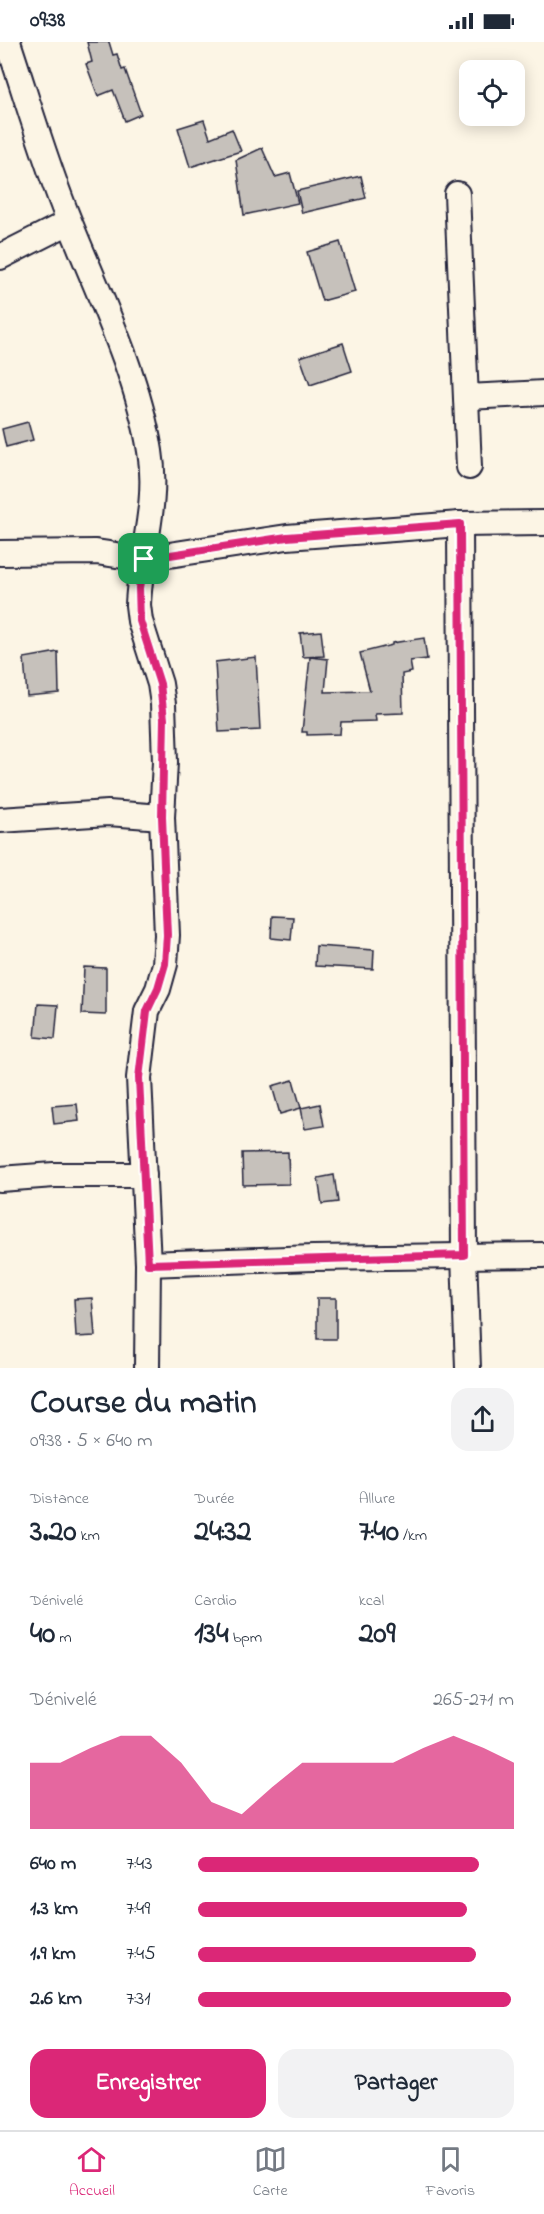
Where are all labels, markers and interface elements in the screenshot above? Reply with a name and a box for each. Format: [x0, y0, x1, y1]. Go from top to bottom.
text: 09:38 [30, 5, 65, 37]
map controls [459, 60, 525, 126]
button: locate [459, 60, 525, 126]
pin [118, 533, 169, 584]
icon: arrive [127, 542, 160, 575]
text: Course du matin [30, 1380, 256, 1428]
button: share [451, 1388, 514, 1451]
text: 09:38 · 5 × 640 m [30, 1427, 153, 1456]
text: Distance [30, 1487, 89, 1511]
text: Durée [194, 1487, 234, 1511]
text: Allure [359, 1487, 395, 1511]
text: 3.20 [30, 1511, 76, 1555]
text: 24:32 [194, 1511, 251, 1555]
text: 7:40 [359, 1511, 399, 1555]
text: km [76, 1524, 100, 1548]
text: /km [399, 1524, 427, 1548]
text: Dénivelé [30, 1589, 83, 1613]
text: Cardio [194, 1589, 237, 1613]
text: kcal [359, 1589, 384, 1613]
text: 40 [30, 1613, 55, 1657]
text: 134 [194, 1613, 229, 1657]
text: 209 [359, 1613, 396, 1657]
text: m [55, 1626, 72, 1650]
text: bpm [229, 1626, 262, 1650]
text: Dénivelé [30, 1686, 97, 1715]
text: 265–271 m [433, 1686, 514, 1715]
text: 640 m [30, 1850, 76, 1879]
text: 7:43 [126, 1850, 152, 1879]
text: 1.3 km [30, 1895, 78, 1924]
text: 7:49 [126, 1895, 150, 1924]
text: 1.9 km [30, 1940, 76, 1969]
text: 7:45 [126, 1940, 156, 1969]
text: 2.6 km [30, 1985, 82, 2014]
text: 7:31 [126, 1985, 151, 2014]
button: Enregistrer [30, 2049, 266, 2118]
button: Partager [278, 2049, 514, 2118]
tab: Accueil [69, 2143, 115, 2203]
tab: Carte [253, 2143, 288, 2203]
tab: Favoris [426, 2143, 475, 2203]

